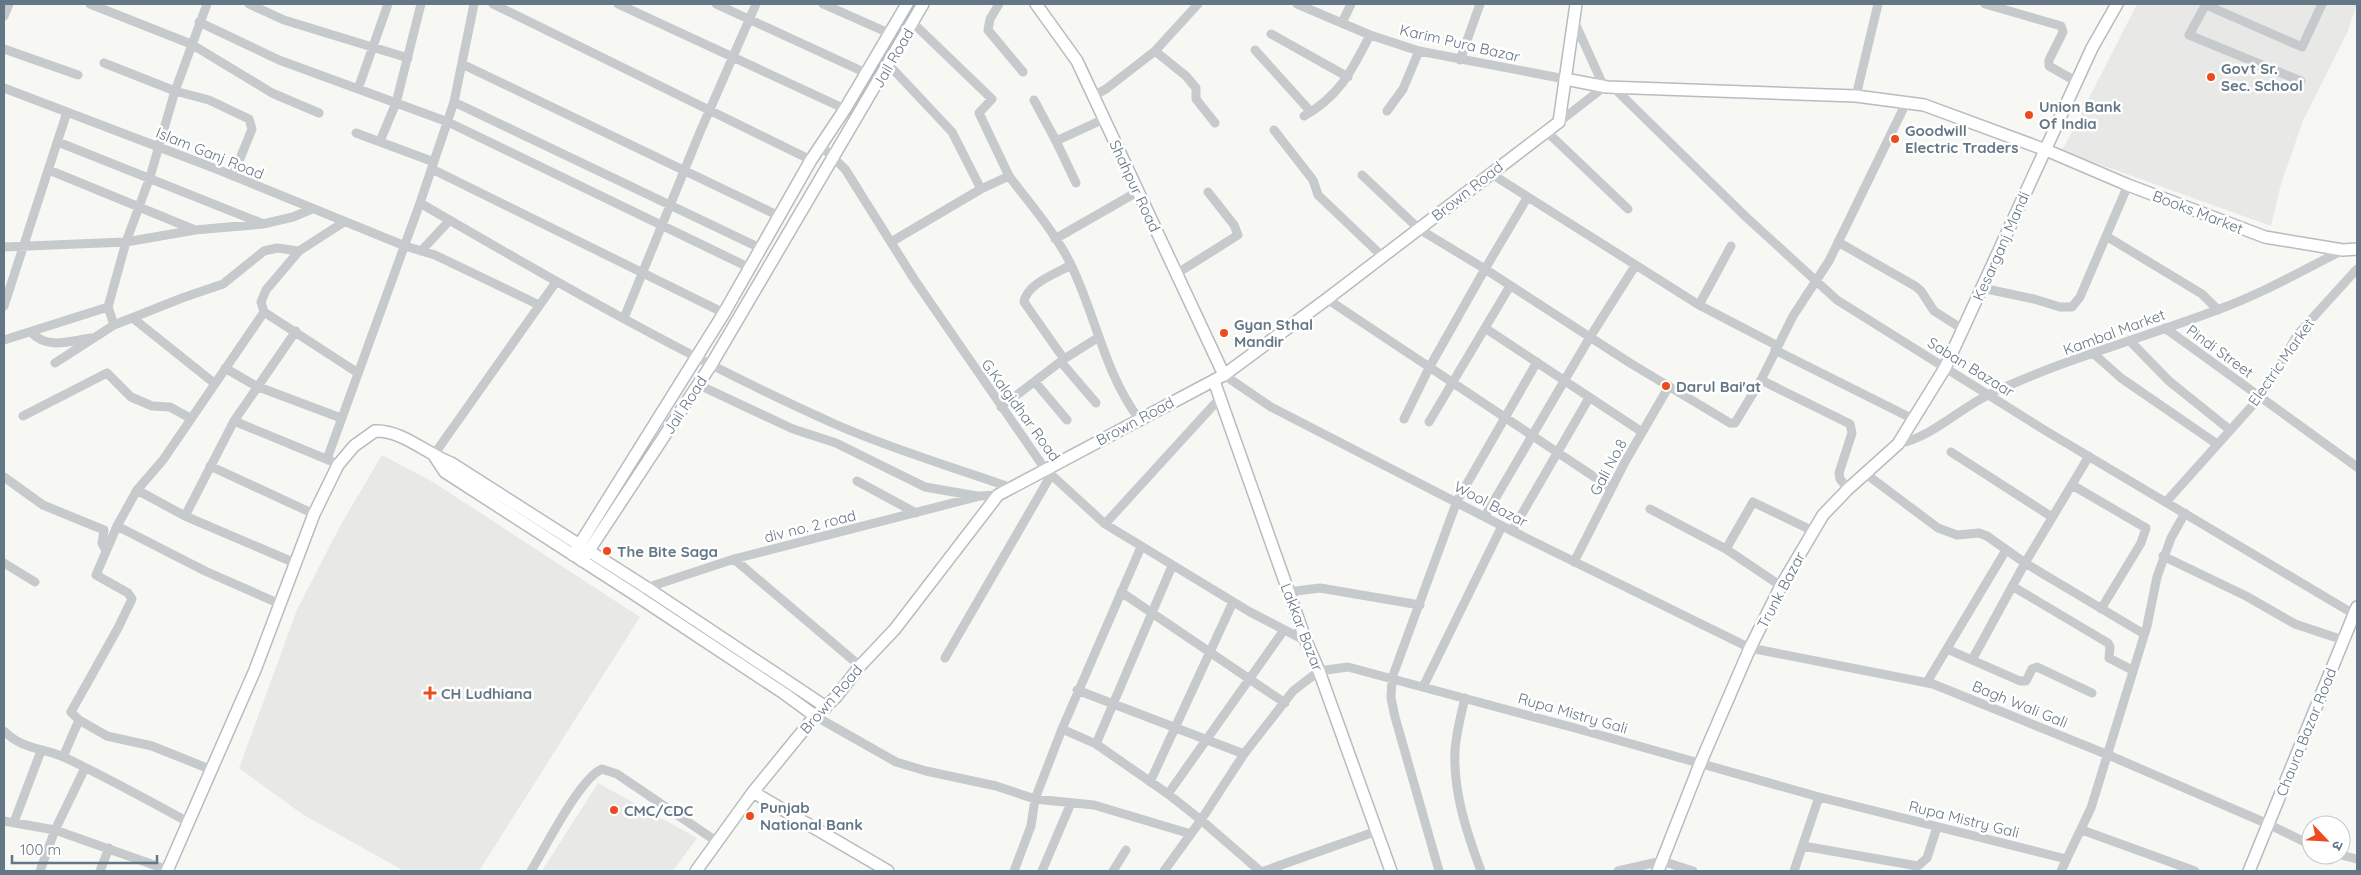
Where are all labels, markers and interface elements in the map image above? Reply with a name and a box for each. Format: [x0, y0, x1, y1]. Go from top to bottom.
street label: Karim Pura Bazar [1398, 20, 1522, 66]
street label: Jail Road [868, 25, 918, 91]
place label: Govt Sr. Sec. School [2221, 59, 2303, 95]
marker: Govt Sr. Sec. School [2205, 71, 2217, 83]
place label: Union Bank Of India [2039, 97, 2121, 133]
marker: Union Bank Of India [2023, 109, 2035, 121]
place label: Goodwill Electric Traders [1905, 121, 2019, 157]
street label: Islam Ganj Road [153, 123, 267, 183]
marker: Goodwill Electric Traders [1889, 133, 1901, 145]
street label: Shahpur Road [1105, 137, 1165, 235]
street label: Brown Road [1427, 157, 1507, 225]
street label: Books Market [2150, 186, 2246, 238]
street label: Kesarganj Mandi [1968, 188, 2034, 304]
street label: Kambal Market [2060, 305, 2168, 359]
place label: Gyan Sthal Mandir [1234, 315, 1313, 351]
street label: Electric Market [2244, 315, 2318, 409]
street label: Pindi Street [2183, 320, 2257, 382]
marker: Gyan Sthal Mandir [1218, 327, 1230, 339]
street label: Saban Bazaar [1924, 333, 2018, 401]
street label: G.Kalgidhar Road [977, 355, 1065, 465]
street label: Jail Road [659, 372, 711, 438]
place label: Darul Bai'at [1676, 377, 1761, 396]
marker: Darul Bai'at [1660, 380, 1672, 392]
street label: Brown Road [1093, 393, 1177, 449]
street label: Gali No.8 [1585, 435, 1631, 499]
street label: Wool Bazar [1451, 477, 1531, 531]
street label: div no. 2 road [762, 505, 858, 547]
place label: The Bite Saga [617, 542, 718, 561]
marker: The Bite Saga [601, 545, 613, 557]
street label: Trunk Bazar [1753, 548, 1809, 632]
street label: Lakkar Bazar [1276, 580, 1328, 674]
street label: Brown Road [796, 660, 866, 738]
street label: Chaura Bazar Road [2272, 665, 2340, 799]
street label: Bagh Wali Gali [1969, 676, 2071, 732]
place label: CH Ludhiana [441, 684, 532, 703]
marker: CH Ludhiana [423, 686, 437, 700]
street label: Rupa Mistry Gali [1516, 688, 1630, 738]
street label: Rupa Mistry Gali [1907, 796, 2021, 842]
place label: Punjab National Bank [760, 798, 863, 834]
place label: CMC/CDC [624, 801, 694, 820]
marker: CMC/CDC [608, 804, 620, 816]
marker: Punjab National Bank [744, 810, 756, 822]
north arrow [2301, 815, 2351, 865]
scale bar [12, 832, 158, 864]
text: उ [2328, 838, 2348, 854]
text: 100 m [20, 840, 61, 859]

